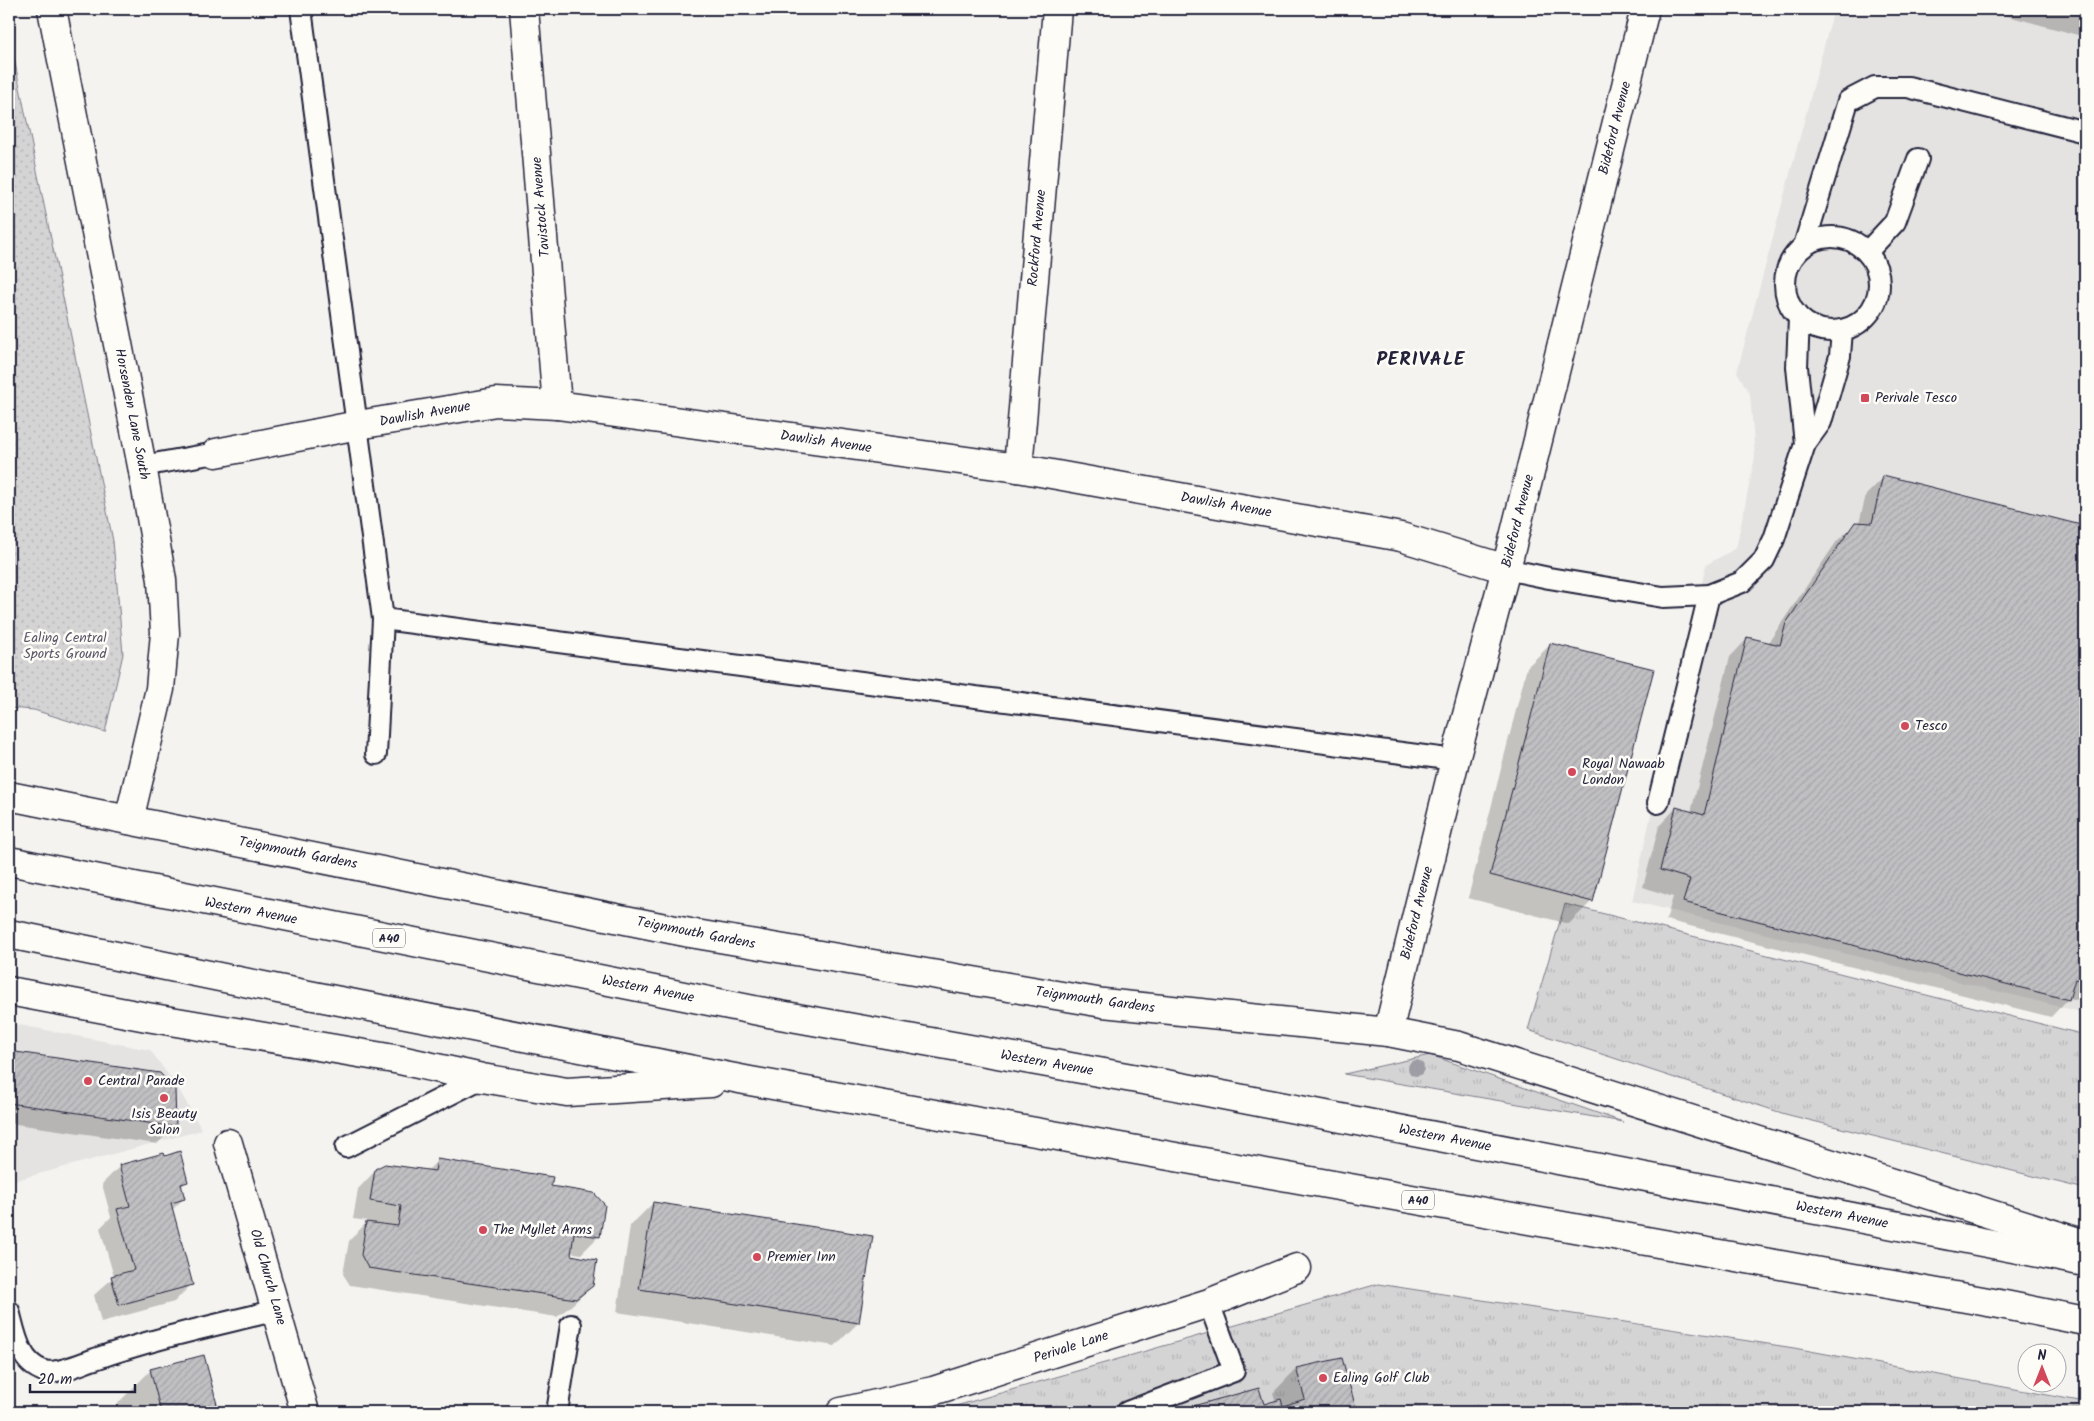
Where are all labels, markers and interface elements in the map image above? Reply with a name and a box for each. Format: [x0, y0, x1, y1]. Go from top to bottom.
street label: Bideford Avenue [1593, 78, 1637, 177]
street label: Tavistock Avenue [526, 155, 556, 258]
street label: Rockford Avenue [1022, 188, 1052, 287]
district label: PERIVALE [1376, 345, 1466, 375]
street label: Horsenden Lane South [108, 346, 156, 482]
place label: Perivale Tesco [1875, 387, 1957, 409]
marker: Perivale Tesco [1859, 392, 1871, 404]
street label: Dawlish Avenue [378, 395, 473, 433]
street label: Dawlish Avenue [779, 425, 874, 459]
street label: Bideford Avenue [1496, 471, 1540, 570]
street label: Dawlish Avenue [1179, 486, 1274, 524]
park label: Ealing Central Sports Ground [23, 627, 107, 665]
place label: Tesco [1915, 715, 1947, 737]
marker: Tesco [1899, 720, 1911, 732]
place label: Royal Nawaab London [1582, 753, 1665, 791]
marker: Royal Nawaab London [1566, 766, 1578, 778]
street label: Teignmouth Gardens [237, 831, 359, 875]
street label: Bideford Avenue [1395, 863, 1439, 962]
street label: Western Avenue [203, 891, 300, 931]
street label: Teignmouth Gardens [635, 911, 757, 955]
road number: A40 [373, 928, 405, 948]
street label: Western Avenue [600, 969, 697, 1009]
street label: Teignmouth Gardens [1034, 981, 1156, 1019]
street label: Western Avenue [999, 1044, 1096, 1082]
place label: Central Parade [98, 1070, 185, 1092]
marker: Central Parade [82, 1075, 94, 1087]
marker: Isis Beauty Salon [158, 1092, 170, 1104]
place label: Isis Beauty Salon [131, 1103, 197, 1141]
street label: Western Avenue [1397, 1118, 1494, 1158]
road number: A40 [1402, 1190, 1434, 1210]
street label: Western Avenue [1794, 1195, 1891, 1235]
place label: The Myllet Arms [493, 1219, 592, 1241]
marker: The Myllet Arms [477, 1224, 489, 1236]
street label: Old Church Lane [244, 1226, 292, 1328]
place label: Premier Inn [767, 1246, 836, 1268]
marker: Premier Inn [751, 1251, 763, 1263]
street label: Perivale Lane [1031, 1324, 1112, 1369]
north arrow [2016, 1344, 2066, 1394]
text: N [2038, 1345, 2047, 1367]
scale bar [30, 1361, 135, 1393]
place label: Ealing Golf Club [1333, 1367, 1430, 1389]
text: 20 m [38, 1368, 72, 1392]
marker: Ealing Golf Club [1317, 1372, 1329, 1384]

